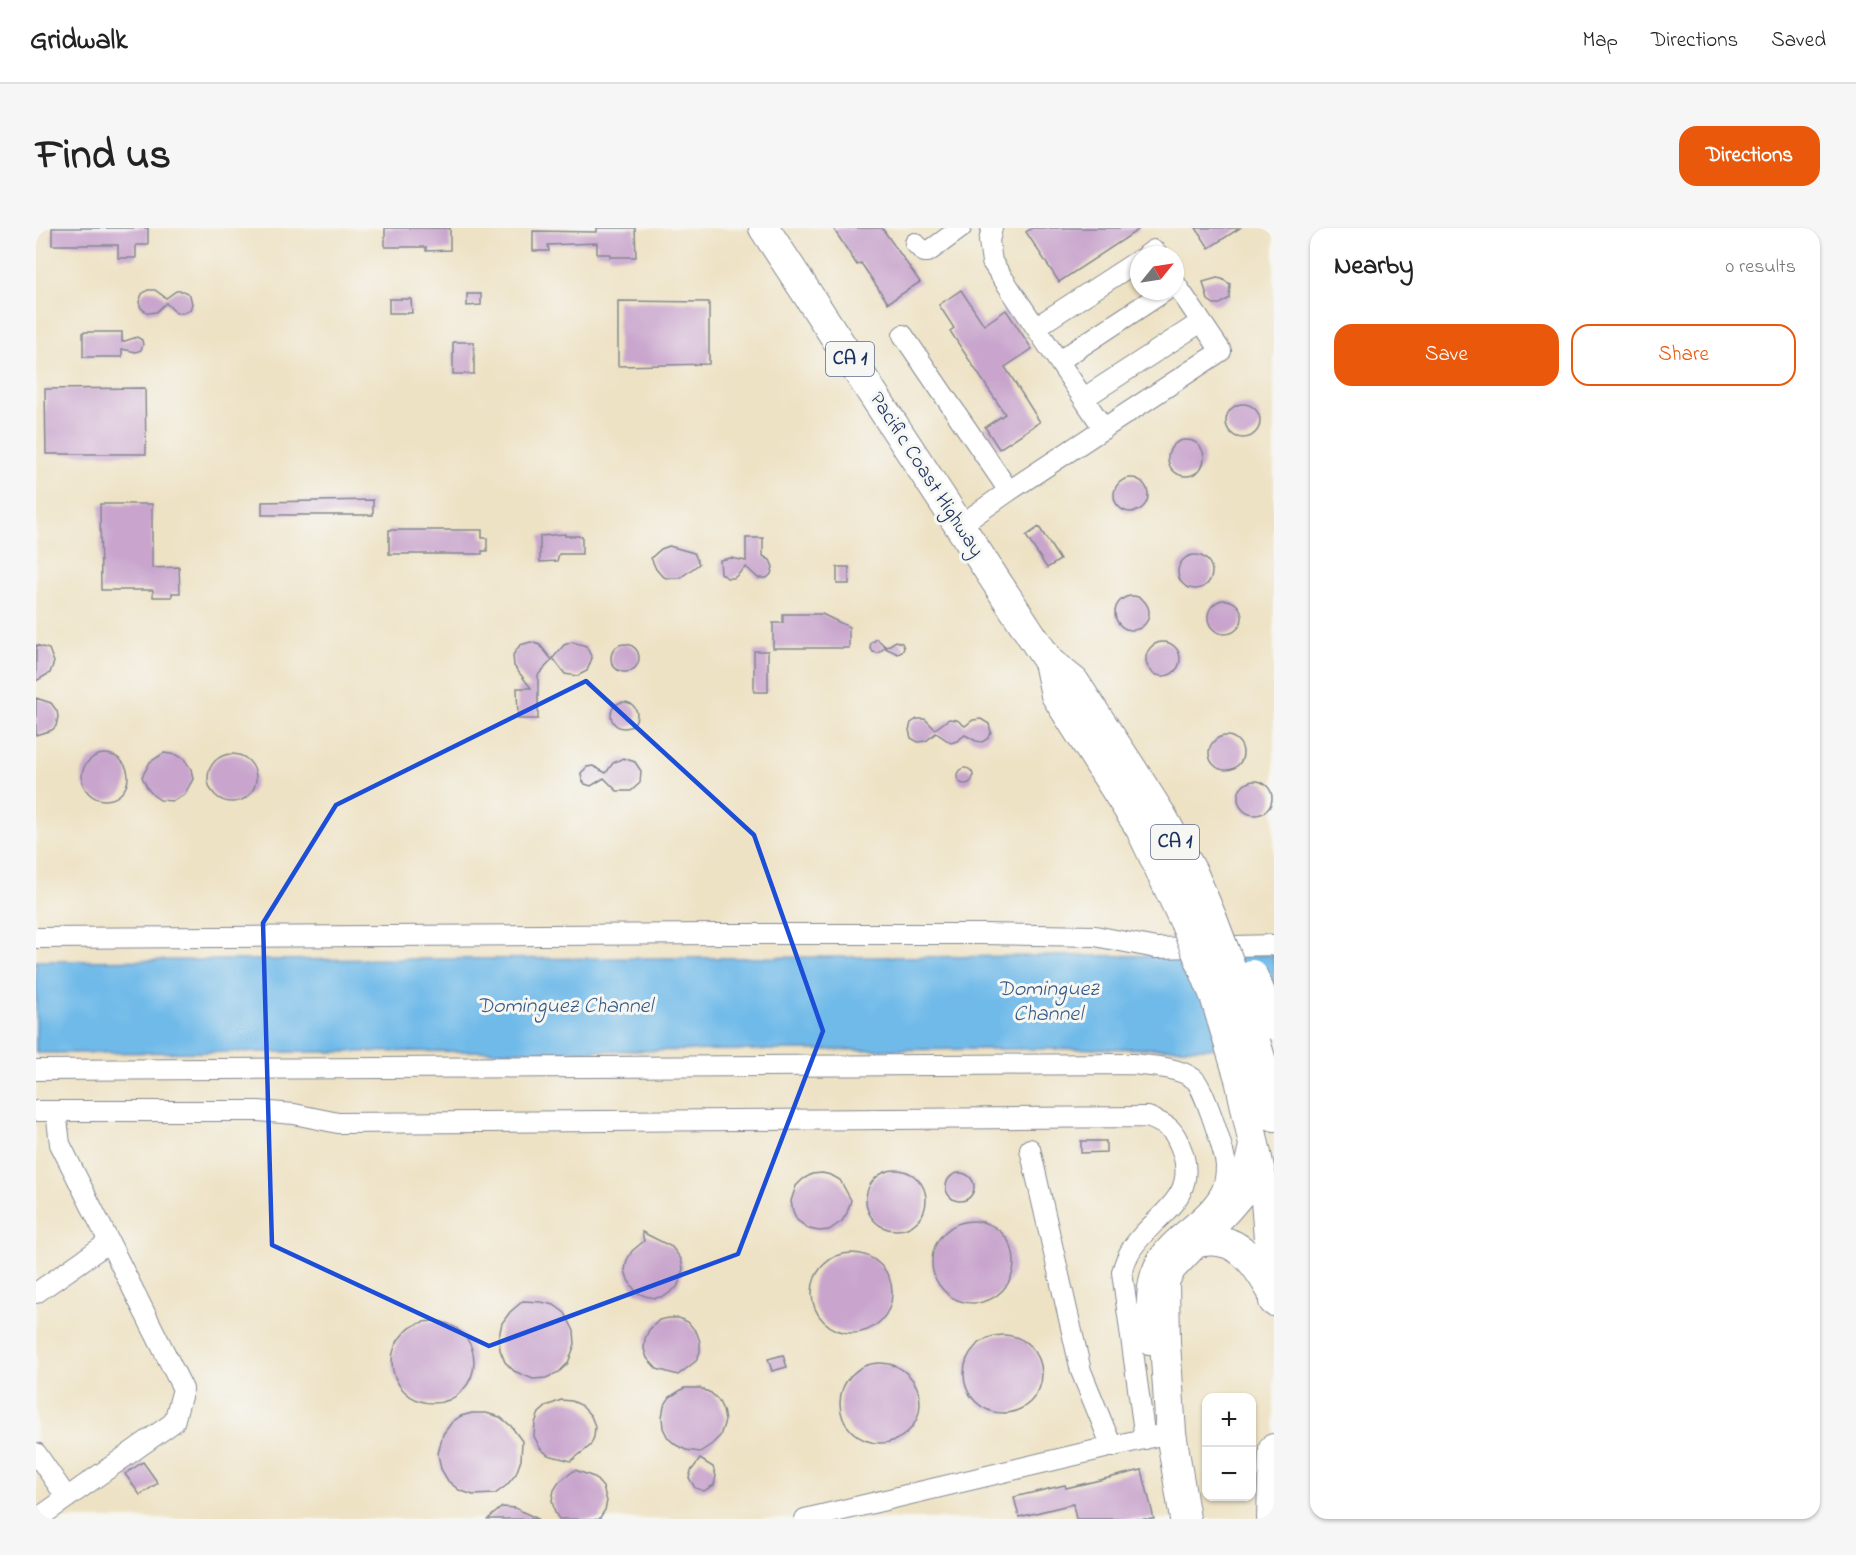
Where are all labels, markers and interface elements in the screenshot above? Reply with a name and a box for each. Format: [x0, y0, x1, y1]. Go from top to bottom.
text: Gridwalk [30, 21, 127, 62]
text: Map [1582, 26, 1618, 56]
text: Directions [1651, 26, 1738, 56]
text: Saved [1771, 26, 1826, 56]
text: Find us [36, 126, 171, 187]
button: Directions [1679, 126, 1820, 186]
north arrow [1130, 246, 1184, 300]
text: Nearby [1334, 248, 1413, 286]
text: 0 results [1725, 253, 1796, 282]
button: Save [1334, 324, 1559, 386]
button: Share [1571, 324, 1796, 386]
road number: CA 1 [826, 342, 874, 376]
street label: Pacific Coast Highway [860, 386, 991, 565]
road number: CA 1 [1151, 825, 1199, 859]
water label: Dominguez Channel [998, 974, 1100, 1031]
water label: Dominguez Channel [477, 991, 655, 1023]
map controls [1202, 1393, 1256, 1501]
button: + [1202, 1393, 1256, 1447]
button: − [1202, 1447, 1256, 1501]

